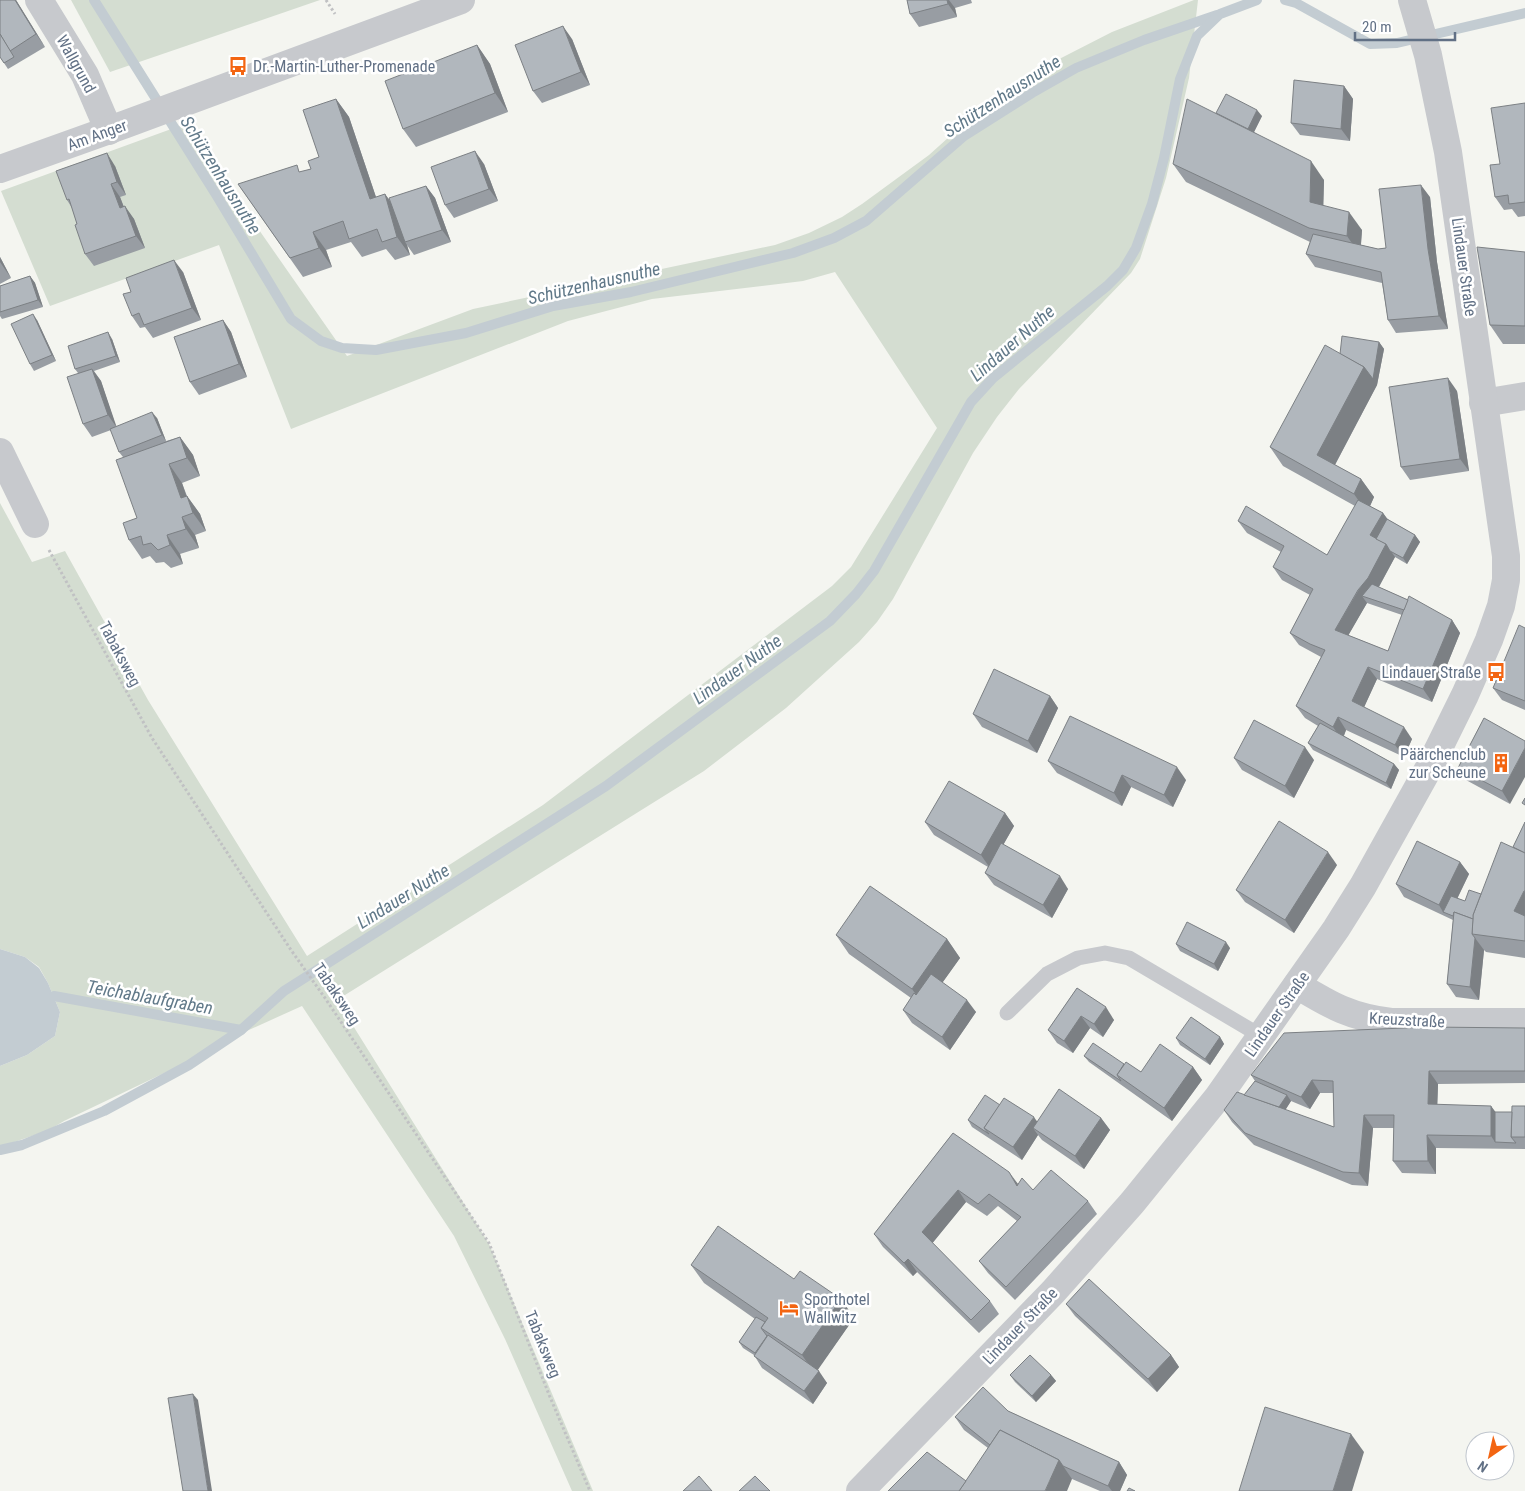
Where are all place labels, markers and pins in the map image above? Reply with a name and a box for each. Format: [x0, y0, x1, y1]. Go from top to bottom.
bus stop icon: Dr.-Martin-Luther-Promenade [227, 55, 249, 77]
place label: Dr.-Martin-Luther-Promenade [253, 57, 435, 76]
bus stop icon: Lindauer Straße [1485, 661, 1507, 683]
place label: Lindauer Straße [1381, 663, 1481, 682]
place label: Päärchenclub zur Scheune [1400, 745, 1486, 782]
building icon: Päärchenclub zur Scheune [1490, 752, 1512, 774]
place label: Sporthotel Wallwitz [804, 1290, 870, 1327]
hotel icon: Sporthotel Wallwitz [778, 1297, 800, 1319]

